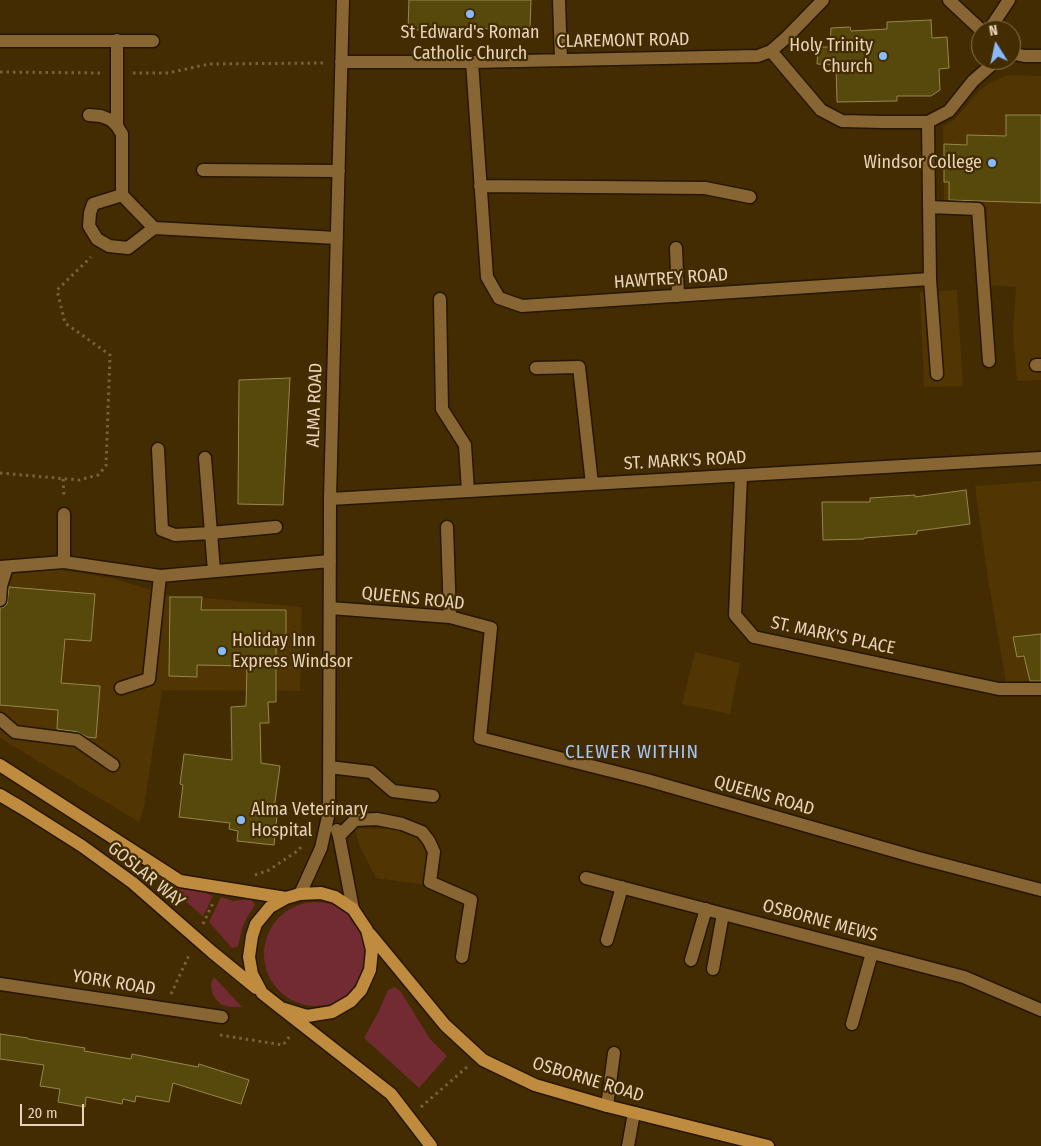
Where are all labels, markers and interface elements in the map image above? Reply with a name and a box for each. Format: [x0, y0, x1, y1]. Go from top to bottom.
marker: St Edward's Roman Catholic Church [464, 8, 476, 20]
north arrow [971, 20, 1021, 70]
place label: St Edward's Roman Catholic Church [400, 22, 540, 64]
text: N [988, 22, 999, 40]
street label: CLAREMONT ROAD [556, 29, 690, 53]
place label: Holy Trinity Church [789, 35, 873, 78]
marker: Holy Trinity Church [877, 50, 889, 62]
place label: Windsor College [864, 152, 982, 174]
marker: Windsor College [986, 157, 998, 169]
street label: HAWTREY ROAD [613, 264, 729, 294]
street label: ALMA ROAD [303, 362, 327, 448]
street label: ST. MARK'S ROAD [623, 447, 747, 475]
street label: QUEENS ROAD [360, 583, 466, 615]
street label: ST. MARK'S PLACE [769, 612, 897, 660]
place label: Holiday Inn Express Windsor [232, 630, 353, 672]
marker: Holiday Inn Express Windsor [216, 645, 228, 657]
district label: CLEWER WITHIN [563, 742, 701, 764]
street label: QUEENS ROAD [711, 771, 817, 821]
place label: Alma Veterinary Hospital [251, 799, 368, 842]
marker: Alma Veterinary Hospital [235, 814, 247, 826]
street label: GOSLAR WAY [103, 837, 189, 913]
street label: OSBORNE MEWS [760, 895, 880, 947]
street label: YORK ROAD [71, 966, 157, 1000]
street label: OSBORNE ROAD [530, 1053, 646, 1107]
scale bar [22, 1094, 86, 1126]
text: 20 m [28, 1104, 58, 1122]

